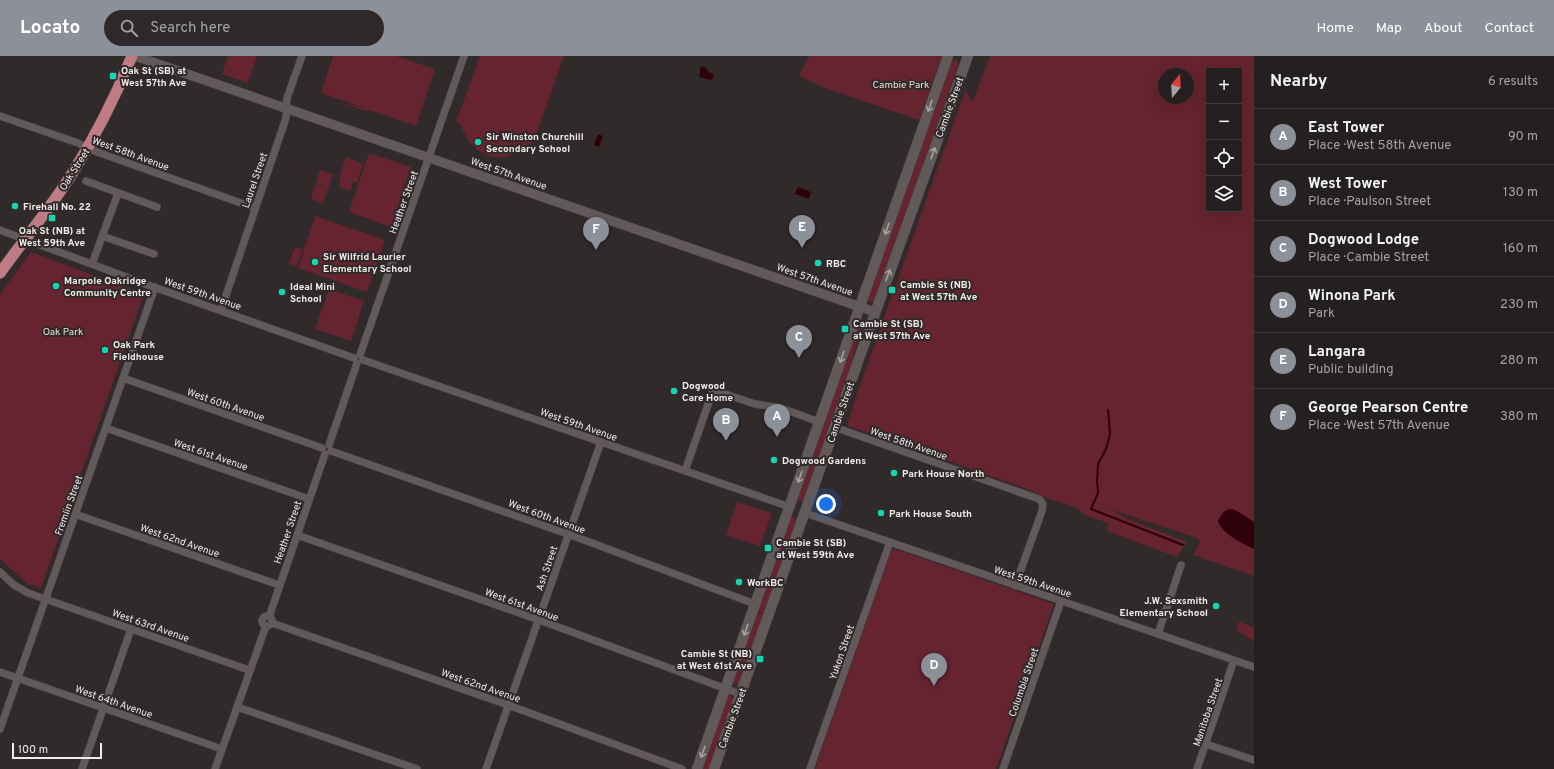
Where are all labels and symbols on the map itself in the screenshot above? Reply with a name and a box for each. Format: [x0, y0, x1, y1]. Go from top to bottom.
place label: Oak St (SB) at West 57th Ave [121, 65, 187, 90]
north arrow [1158, 68, 1194, 104]
marker: Oak St (SB) at West 57th Ave [108, 71, 118, 81]
street label: Cambie Street [933, 75, 967, 140]
park label: Cambie Park [873, 79, 929, 92]
one-way arrow [926, 99, 933, 112]
place label: Sir Winston Churchill Secondary School [486, 131, 584, 156]
street label: West 58th Avenue [90, 134, 171, 174]
marker: Sir Winston Churchill Secondary School [473, 137, 483, 147]
street label: Oak Street [57, 146, 94, 193]
one-way arrow [929, 147, 937, 159]
street label: Laurel Street [240, 151, 271, 210]
street label: West 57th Avenue [469, 155, 548, 194]
street label: Heather Street [387, 169, 422, 236]
marker: Firehall No. 22 [10, 201, 20, 211]
place label: Firehall No. 22 [23, 201, 91, 214]
marker: Oak St (NB) at West 59th Ave [47, 213, 57, 223]
pin: E [789, 215, 815, 248]
pin: F [583, 217, 609, 250]
one-way arrow [883, 222, 891, 234]
place label: Oak St (NB) at West 59th Ave [19, 225, 86, 250]
place label: Sir Wilfrid Laurier Elementary School [323, 251, 412, 276]
marker: Sir Wilfrid Laurier Elementary School [310, 257, 320, 267]
marker: RBC [813, 258, 823, 268]
place label: RBC [826, 258, 846, 271]
street label: West 57th Avenue [775, 261, 854, 300]
one-way arrow [885, 270, 893, 282]
place label: Marpole Oakridge Community Centre [64, 275, 151, 300]
street label: West 59th Avenue [162, 275, 243, 314]
place label: Cambie St (NB) at West 57th Ave [900, 279, 978, 304]
marker: Marpole Oakridge Community Centre [51, 281, 61, 291]
place label: Ideal Mini School [290, 281, 335, 306]
marker: Cambie St (NB) at West 57th Ave [887, 285, 897, 295]
marker: Ideal Mini School [277, 287, 287, 297]
place label: Cambie St (SB) at West 57th Ave [853, 318, 931, 343]
marker: Cambie St (SB) at West 57th Ave [840, 324, 850, 334]
pin: C [786, 325, 812, 358]
park label: Oak Park [43, 326, 83, 339]
place label: Oak Park Fieldhouse [113, 339, 164, 364]
marker: Oak Park Fieldhouse [100, 345, 110, 355]
one-way arrow [838, 350, 846, 362]
place label: Dogwood Care Home [682, 380, 734, 405]
street label: Cambie Street [825, 380, 858, 445]
street label: West 60th Avenue [185, 386, 266, 425]
marker: Dogwood Care Home [669, 386, 679, 396]
pin: A [764, 404, 790, 437]
street label: West 59th Avenue [538, 406, 619, 445]
pin: B [713, 408, 739, 441]
street label: West 58th Avenue [868, 425, 949, 464]
street label: West 61st Avenue [172, 437, 249, 474]
marker: Dogwood Gardens [769, 455, 779, 465]
place label: Dogwood Gardens [782, 455, 866, 468]
marker: Park House North [889, 468, 899, 478]
place label: Park House North [902, 468, 984, 481]
one-way arrow [796, 471, 803, 484]
street label: Fremlin Street [53, 473, 86, 537]
your location [816, 494, 836, 514]
street label: West 60th Avenue [506, 497, 587, 537]
street label: Heather Street [272, 499, 305, 566]
marker: Park House South [876, 508, 886, 518]
place label: Park House South [889, 508, 972, 521]
street label: West 62nd Avenue [138, 522, 221, 561]
place label: Cambie St (SB) at West 59th Ave [776, 537, 855, 562]
marker: Cambie St (SB) at West 59th Ave [763, 543, 773, 553]
street label: Ash Street [534, 544, 561, 593]
street label: West 59th Avenue [992, 564, 1073, 601]
marker: WorkBC [734, 577, 744, 587]
place label: WorkBC [747, 577, 784, 590]
street label: West 61st Avenue [483, 586, 560, 625]
place label: J.W. Sexsmith Elementary School [1119, 595, 1208, 620]
marker: J.W. Sexsmith Elementary School [1211, 601, 1221, 611]
street label: West 63rd Avenue [110, 607, 191, 646]
one-way arrow [742, 623, 750, 635]
street label: Yukon Street [827, 623, 858, 682]
street label: Columbia Street [1007, 646, 1042, 719]
place label: Cambie St (NB) at West 61st Ave [677, 648, 752, 673]
pin: D [921, 653, 947, 686]
marker: Cambie St (NB) at West 61st Ave [755, 654, 765, 664]
street label: West 62nd Avenue [439, 667, 522, 706]
street label: Manitoba Street [1191, 676, 1226, 748]
street label: West 64th Avenue [73, 683, 154, 722]
street label: Cambie Street [716, 686, 750, 751]
scale bar [12, 741, 102, 760]
one-way arrow [699, 746, 706, 759]

